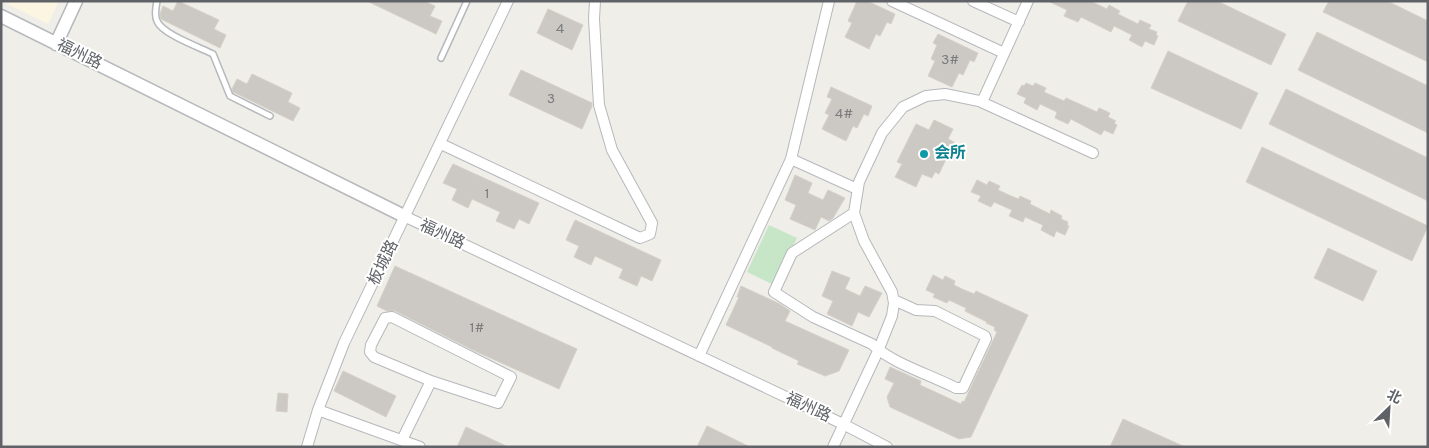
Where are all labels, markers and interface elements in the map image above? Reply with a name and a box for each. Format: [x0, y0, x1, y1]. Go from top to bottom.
house number: 4 [556, 21, 564, 38]
street label: 福州路 [53, 35, 105, 75]
house number: 3# [941, 52, 959, 69]
house number: 3 [547, 91, 555, 108]
house number: 4# [835, 106, 853, 123]
place label: 会所 [934, 144, 966, 164]
marker: 会所 [918, 148, 930, 160]
house number: 1 [484, 186, 490, 203]
street label: 福州路 [416, 216, 468, 254]
street label: 板城路 [364, 237, 404, 289]
house number: 1# [470, 320, 484, 337]
north arrow [1364, 383, 1414, 433]
text: 北 [1384, 387, 1404, 408]
street label: 福州路 [782, 389, 834, 427]

